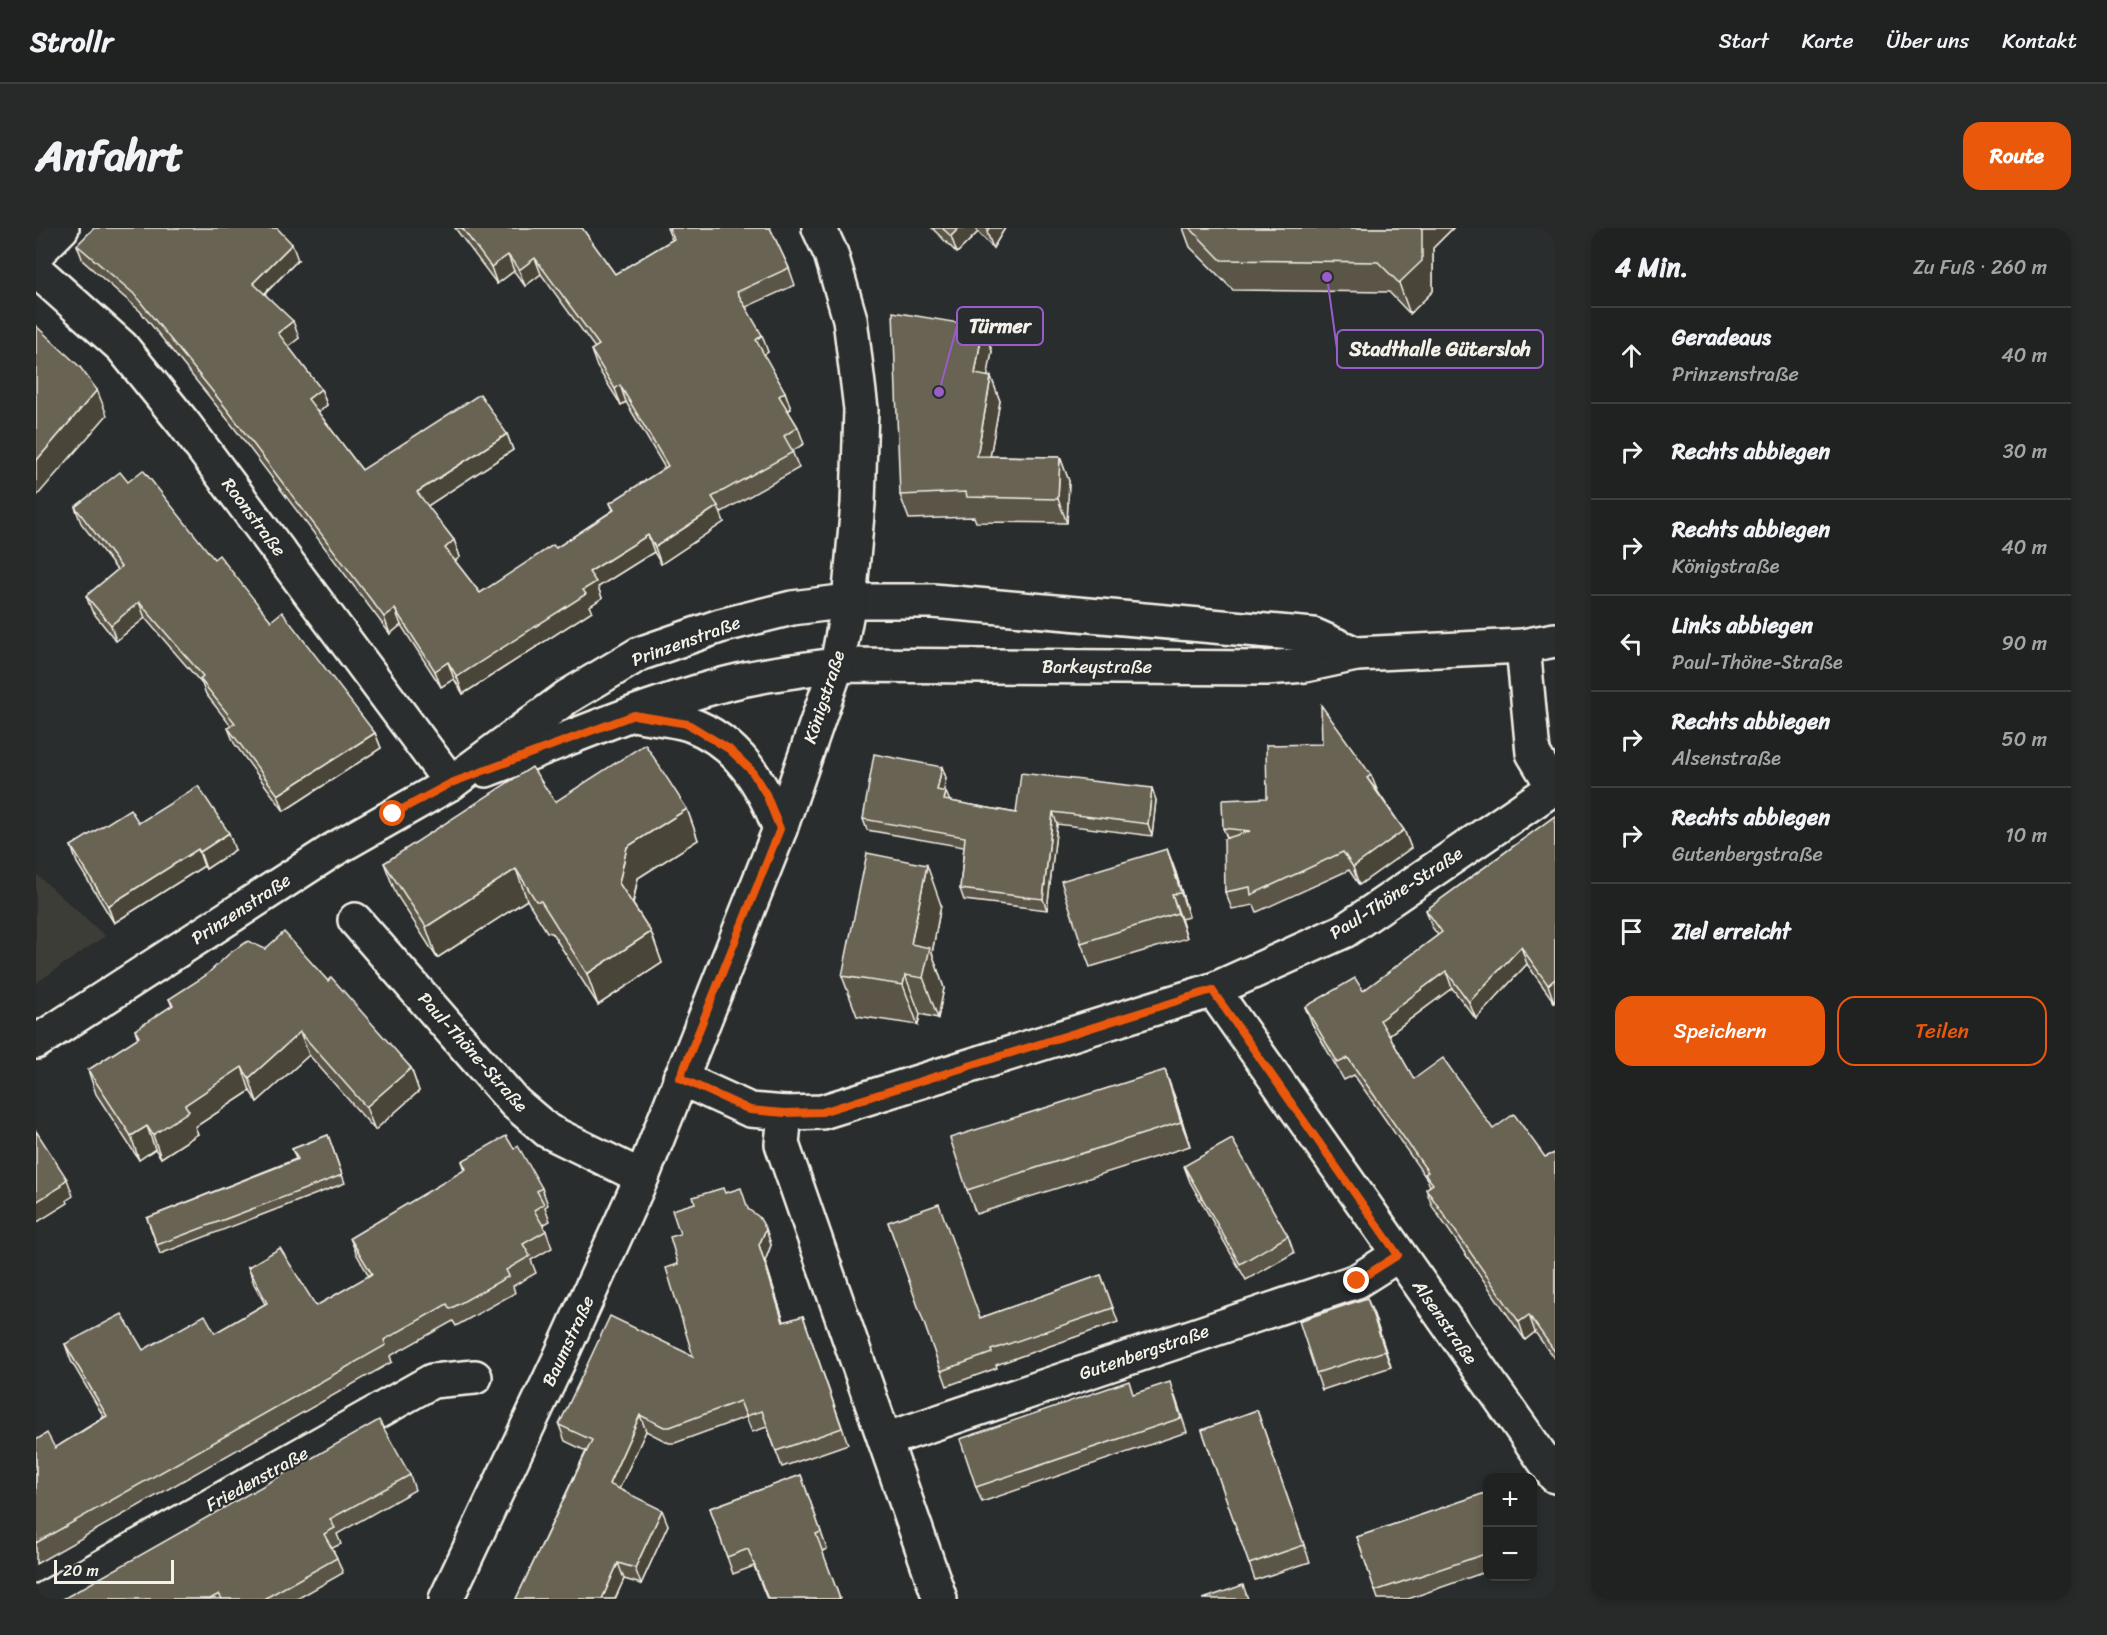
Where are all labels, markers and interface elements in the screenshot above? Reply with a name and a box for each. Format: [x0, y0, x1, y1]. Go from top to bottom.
text: Strollr [30, 17, 113, 66]
text: Start [1719, 22, 1769, 60]
text: Karte [1802, 22, 1854, 60]
text: Über uns [1887, 22, 1969, 60]
text: Kontakt [2002, 22, 2077, 60]
text: Anfahrt [36, 119, 183, 193]
button: Route [1963, 122, 2071, 190]
text: 4 Min. [1615, 244, 1688, 290]
text: Zu Fuß · 260 m [1913, 250, 2047, 285]
callout: Türmer [957, 307, 1043, 345]
text: Türmer [969, 309, 1033, 344]
text: Geradeaus [1672, 318, 1771, 357]
callout: Stadthalle Gütersloh [1337, 330, 1543, 368]
text: Stadthalle Gütersloh [1348, 332, 1531, 367]
text: 40 m [2001, 338, 2047, 373]
icon: ahead [1615, 339, 1648, 372]
text: Prinzenstraße [1672, 357, 1799, 392]
text: Rechts abbiegen [1672, 432, 1830, 471]
text: 30 m [2003, 434, 2047, 469]
icon: right [1615, 435, 1648, 468]
street label: Roonstraße [213, 470, 295, 564]
text: Rechts abbiegen [1672, 510, 1830, 549]
text: 40 m [2001, 530, 2047, 565]
icon: right [1615, 531, 1648, 564]
text: Königstraße [1672, 549, 1779, 584]
street label: Prinzenstraße [627, 606, 745, 676]
text: Links abbiegen [1672, 606, 1813, 645]
text: 90 m [2002, 626, 2047, 661]
icon: left [1615, 627, 1648, 660]
text: Paul-Thöne-Straße [1672, 645, 1843, 680]
street label: Königstraße [794, 646, 854, 748]
street label: Barkeystraße [1042, 651, 1152, 683]
text: Rechts abbiegen [1672, 702, 1830, 741]
text: 50 m [2002, 722, 2047, 757]
icon: right [1615, 723, 1648, 756]
text: Alsenstraße [1672, 741, 1781, 776]
text: Rechts abbiegen [1672, 798, 1830, 837]
route start [379, 800, 405, 826]
text: 10 m [2005, 818, 2047, 853]
icon: right [1615, 819, 1648, 852]
text: Gutenbergstraße [1672, 837, 1823, 872]
street label: Paul-Thöne-Straße [1323, 838, 1469, 948]
street label: Prinzenstraße [184, 865, 298, 953]
text: Ziel erreicht [1672, 912, 1791, 951]
icon: arrive [1615, 915, 1648, 948]
street label: Paul-Thöne-Straße [410, 984, 536, 1120]
button: Speichern [1615, 996, 1825, 1066]
button: Teilen [1837, 996, 2047, 1066]
route end [1343, 1267, 1369, 1293]
street label: Alsenstraße [1403, 1272, 1486, 1372]
street label: Baumstraße [533, 1290, 603, 1392]
street label: Gutenbergstraße [1075, 1315, 1213, 1389]
street label: Friedenstraße [200, 1437, 314, 1521]
map controls [1483, 1473, 1537, 1581]
button: + [1483, 1473, 1537, 1527]
button: − [1483, 1527, 1537, 1581]
text: 20 m [63, 1556, 99, 1585]
scale bar [54, 1557, 174, 1584]

